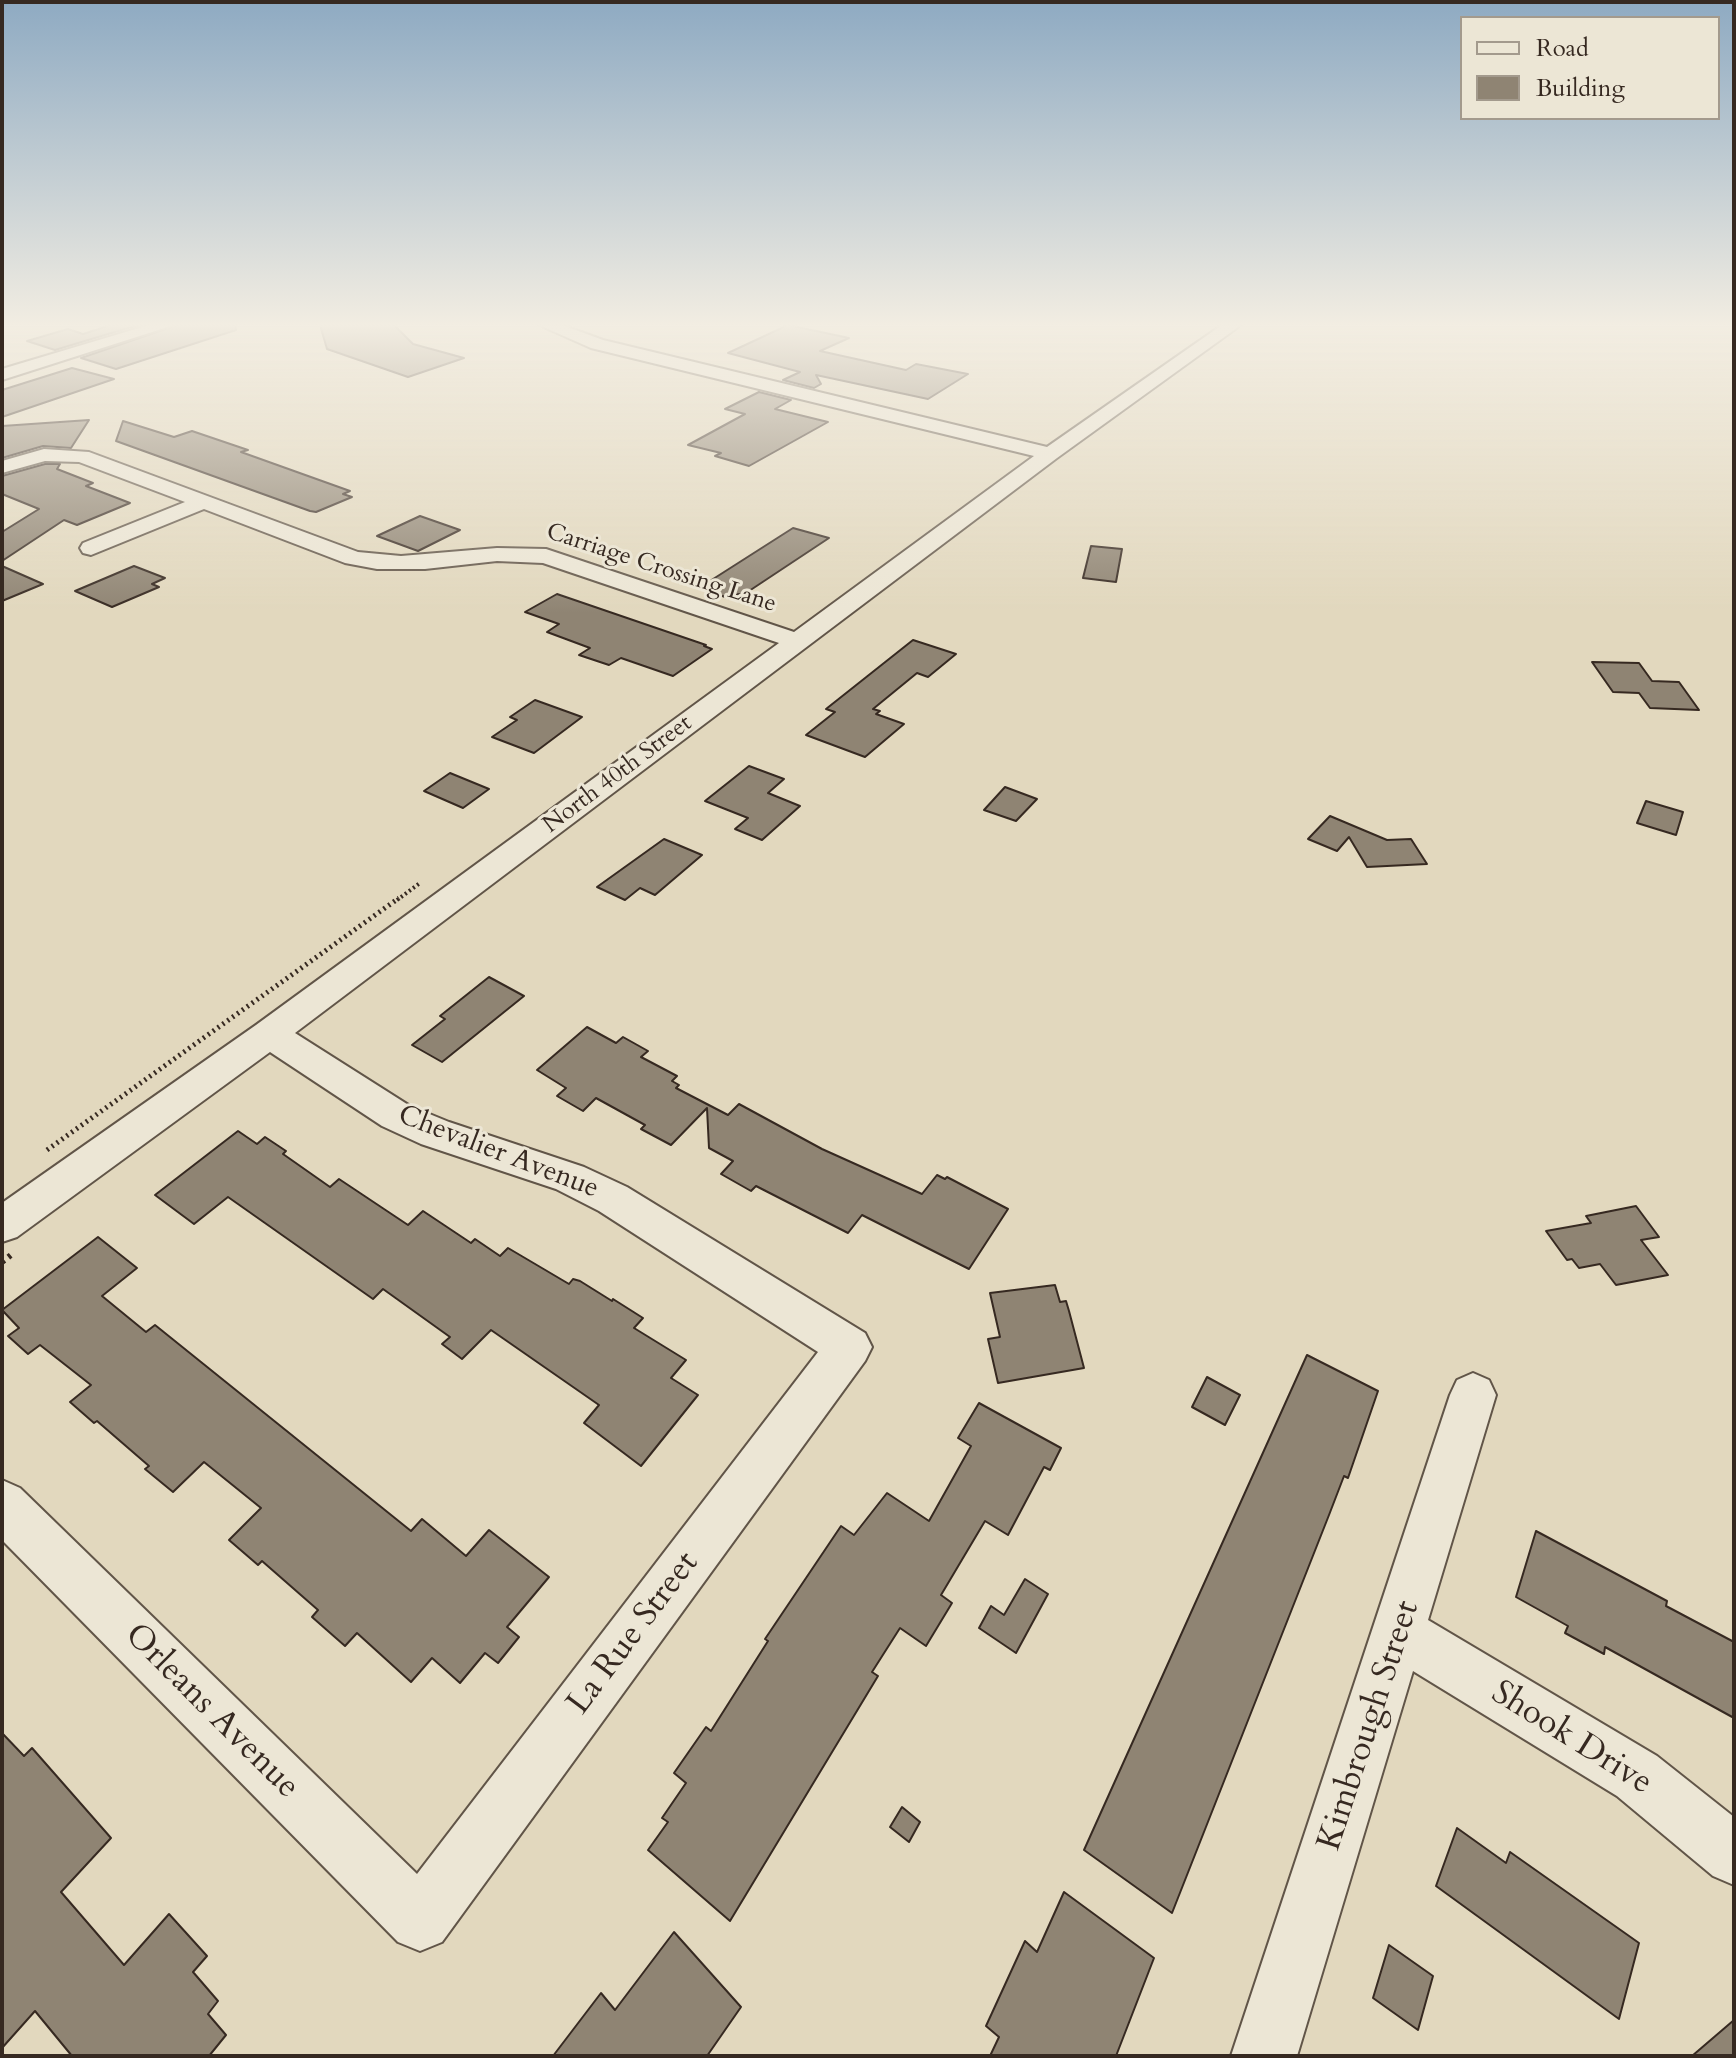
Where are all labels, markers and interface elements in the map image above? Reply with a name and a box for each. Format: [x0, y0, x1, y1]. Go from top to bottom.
legend [1460, 16, 1720, 120]
text: Road [1536, 32, 1589, 65]
text: Building [1536, 72, 1625, 105]
street label: Carriage Crossing Lane [542, 518, 780, 620]
street label: North 40th Street [538, 710, 698, 840]
street label: Chevalier Avenue [393, 1099, 603, 1207]
street label: La Rue Street [560, 1545, 708, 1723]
street label: Kimbrough Street [1310, 1596, 1430, 1856]
street label: Orleans Avenue [115, 1616, 307, 1808]
street label: Shook Drive [1483, 1673, 1659, 1805]

